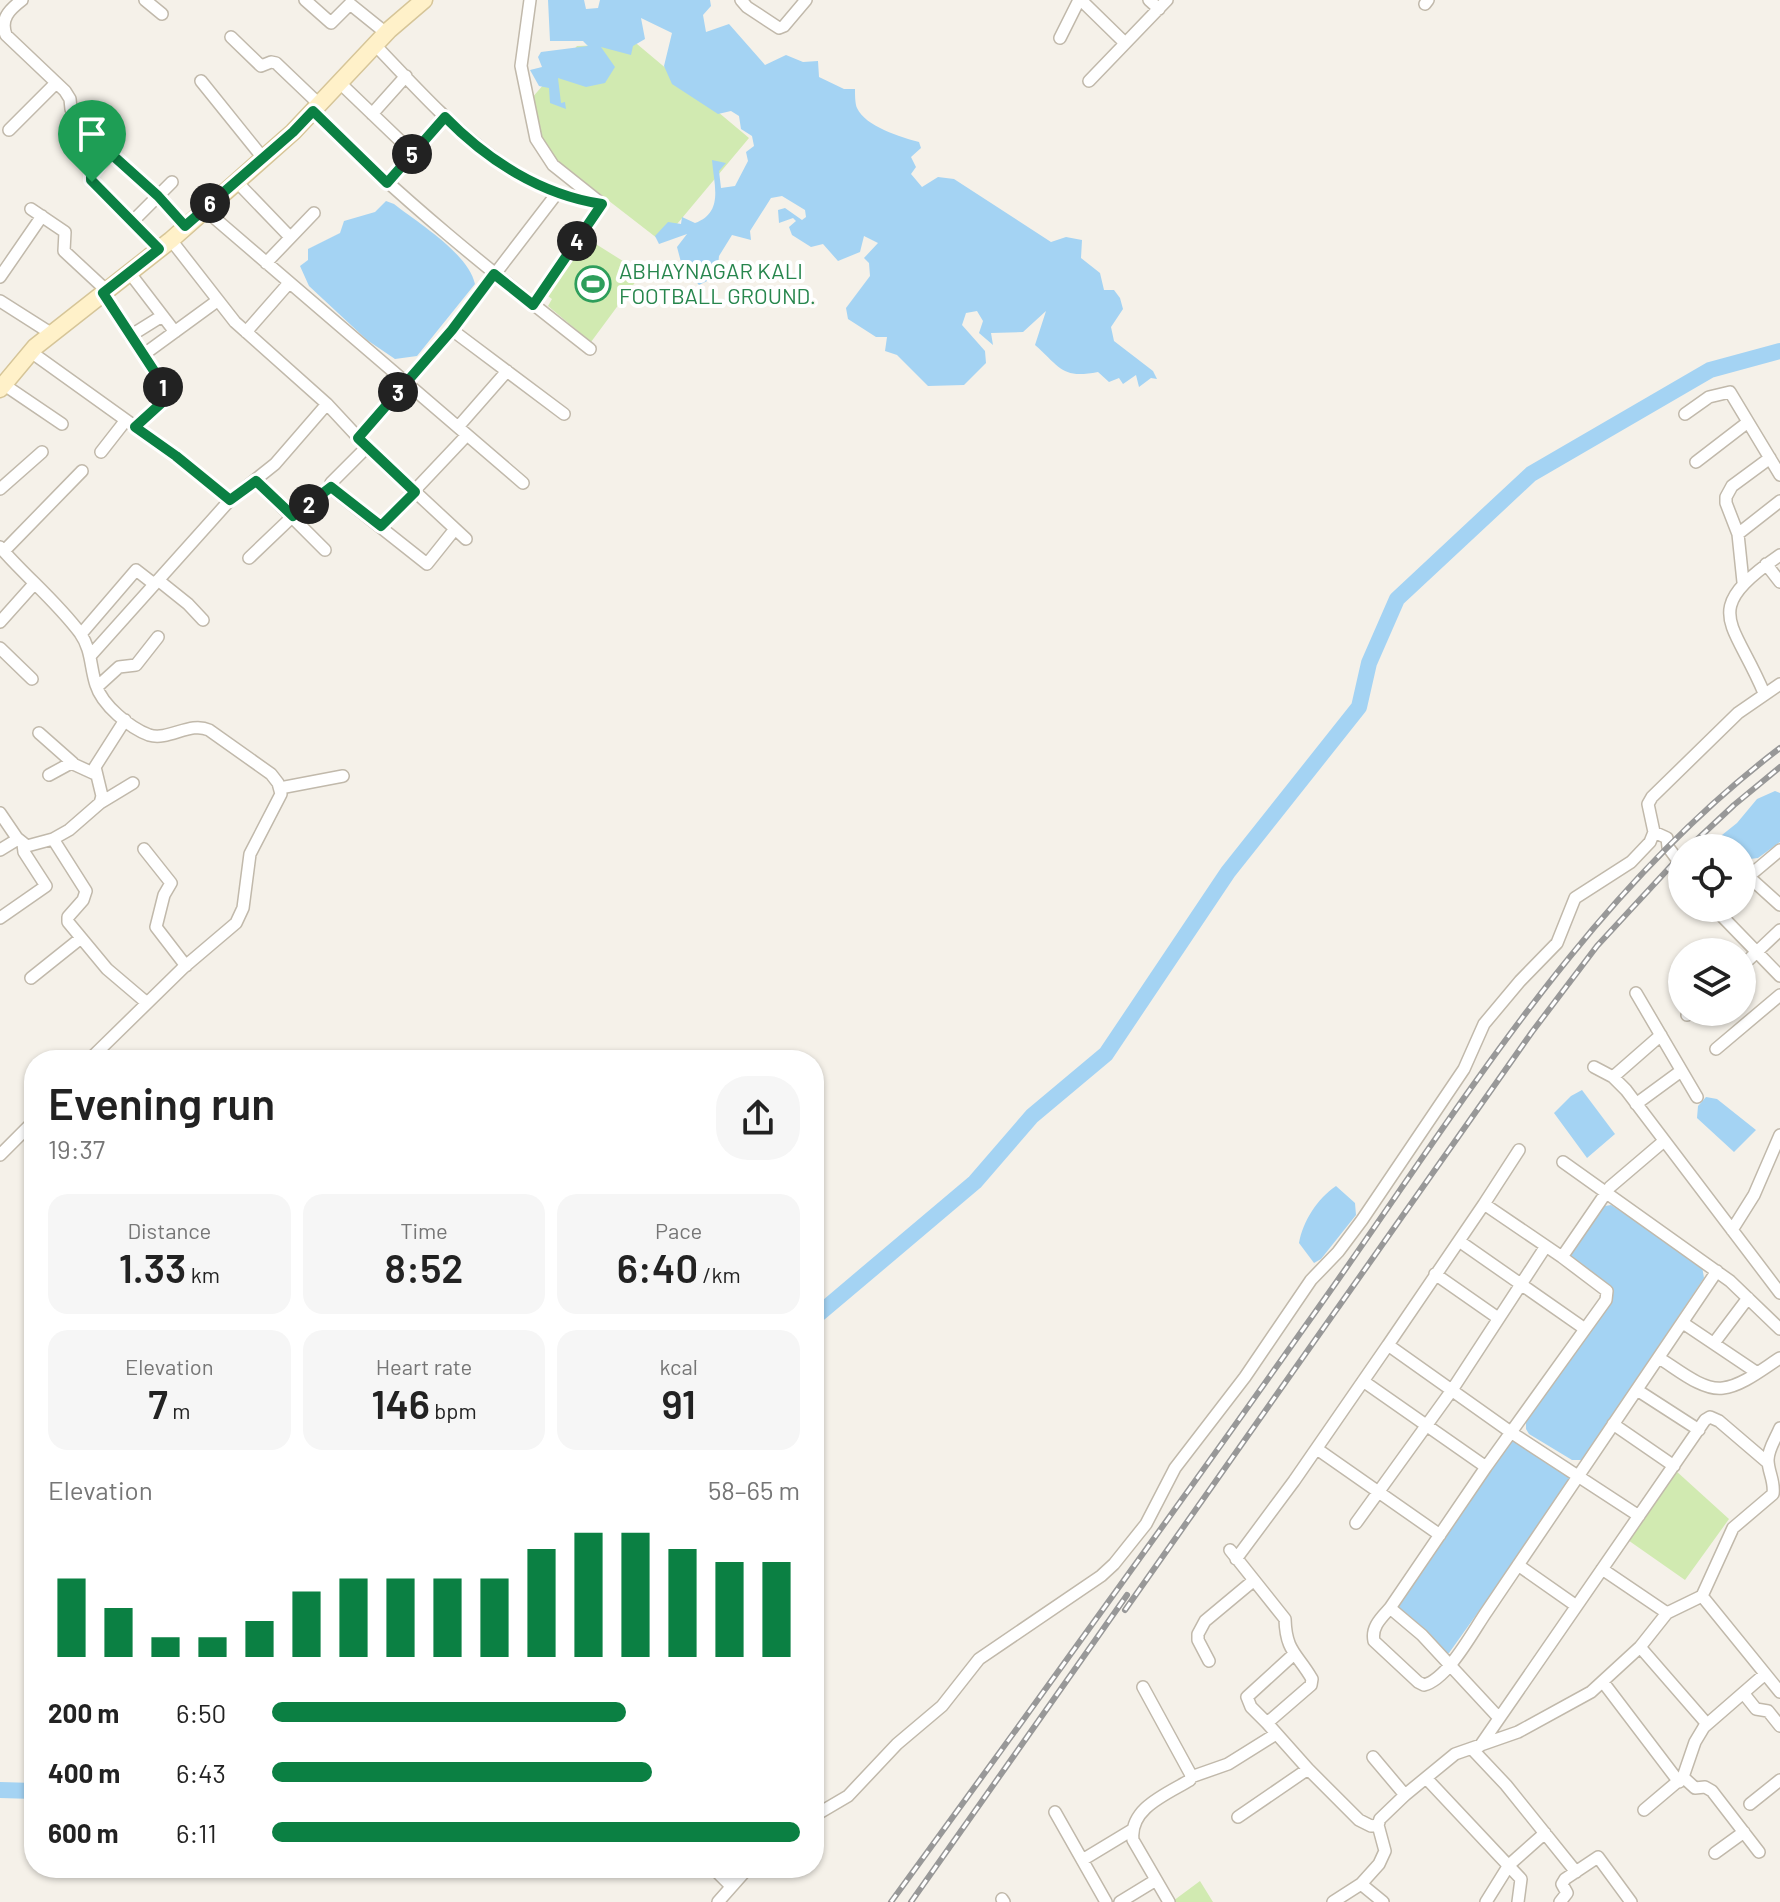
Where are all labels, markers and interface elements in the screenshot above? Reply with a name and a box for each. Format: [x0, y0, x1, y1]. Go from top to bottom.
pin [58, 100, 126, 182]
icon: arrive [70, 112, 114, 156]
pin: 5 [392, 134, 432, 174]
text: 5 [406, 141, 418, 167]
pin: 6 [190, 183, 230, 223]
text: 6 [204, 190, 216, 216]
pin: 4 [557, 221, 597, 261]
text: 4 [570, 228, 584, 254]
place label: ABHAYNAGAR KALI FOOTBALL GROUND. [619, 257, 816, 308]
sports icon: ABHAYNAGAR KALI FOOTBALL GROUND. [574, 265, 612, 303]
pin: 1 [143, 367, 183, 407]
pin: 3 [378, 372, 418, 412]
text: 1 [159, 374, 167, 400]
text: 3 [392, 379, 404, 405]
pin: 2 [289, 484, 329, 524]
text: 2 [303, 491, 315, 517]
map controls [1668, 834, 1756, 1026]
button: locate [1668, 834, 1756, 922]
button: layers [1668, 938, 1756, 1026]
text: Evening run [48, 1076, 275, 1129]
button: share [716, 1076, 800, 1160]
text: 19:37 [48, 1133, 105, 1164]
text: Distance [127, 1217, 211, 1243]
text: Time [400, 1217, 448, 1243]
text: Pace [655, 1217, 702, 1243]
text: 1.33 [119, 1243, 186, 1291]
text: 8:52 [385, 1243, 463, 1291]
text: 6:40 [617, 1243, 698, 1291]
text: km [186, 1261, 220, 1287]
text: /km [698, 1261, 741, 1287]
text: Elevation [125, 1353, 214, 1379]
text: Heart rate [376, 1353, 472, 1379]
text: kcal [659, 1353, 698, 1379]
text: 7 [148, 1379, 168, 1427]
text: 146 [371, 1379, 430, 1427]
text: 91 [661, 1379, 696, 1427]
text: m [168, 1397, 190, 1423]
text: bpm [430, 1397, 477, 1423]
text: Elevation [48, 1474, 153, 1505]
text: 58–65 m [708, 1474, 800, 1505]
text: 200 m [48, 1697, 119, 1728]
text: 6:50 [176, 1697, 226, 1728]
text: 400 m [48, 1757, 120, 1788]
text: 6:43 [176, 1757, 226, 1788]
text: 600 m [48, 1817, 119, 1848]
text: 6:11 [176, 1817, 216, 1848]

